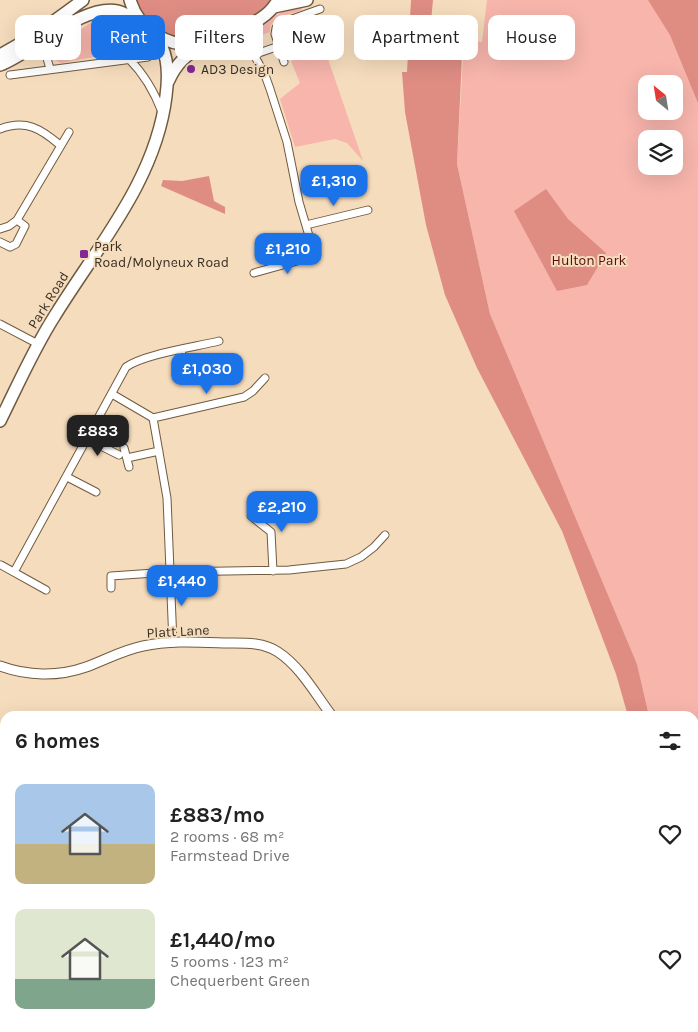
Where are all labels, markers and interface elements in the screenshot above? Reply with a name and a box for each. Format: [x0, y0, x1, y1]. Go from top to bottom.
chip: Buy [15, 15, 81, 60]
chip: Rent [91, 15, 165, 60]
chip: Filters [175, 15, 263, 60]
chip: New [273, 15, 344, 60]
chip: Apartment [354, 15, 478, 60]
chip: House [488, 15, 575, 60]
place label: AD3 Design [201, 61, 274, 78]
marker: AD3 Design [185, 63, 197, 75]
north arrow [638, 75, 682, 120]
map controls [638, 75, 683, 175]
button: layers [638, 130, 683, 175]
pin: £1,310 [293, 164, 375, 207]
text: £1,310 [311, 171, 357, 190]
pin: £1,210 [247, 232, 329, 275]
place label: Park Road/Molyneux Road [94, 238, 229, 271]
text: £1,210 [266, 239, 310, 258]
marker: Park Road/Molyneux Road [78, 248, 90, 260]
park label: Hulton Park [552, 252, 627, 269]
street label: Park Road [24, 269, 73, 332]
pin: £1,030 [166, 352, 248, 395]
text: £1,030 [182, 359, 232, 378]
pin: £883 [68, 414, 128, 457]
text: £883 [78, 421, 118, 440]
pin: £2,210 [241, 490, 323, 533]
text: £2,210 [258, 497, 306, 516]
pin: £1,440 [141, 564, 223, 607]
text: £1,440 [158, 571, 206, 590]
street label: Platt Lane [146, 621, 210, 642]
icon: filters [656, 727, 684, 755]
text: 6 homes [15, 729, 100, 753]
text: £883/mo [170, 803, 265, 827]
icon: home [55, 804, 115, 864]
icon: heart [656, 820, 684, 848]
text: 2 rooms · 68 m² [170, 827, 284, 846]
text: Farmstead Drive [170, 846, 290, 865]
text: £1,440/mo [170, 928, 275, 952]
icon: home [55, 929, 115, 989]
icon: heart [656, 945, 684, 973]
text: 5 rooms · 123 m² [170, 952, 289, 971]
text: Chequerbent Green [170, 971, 310, 990]

